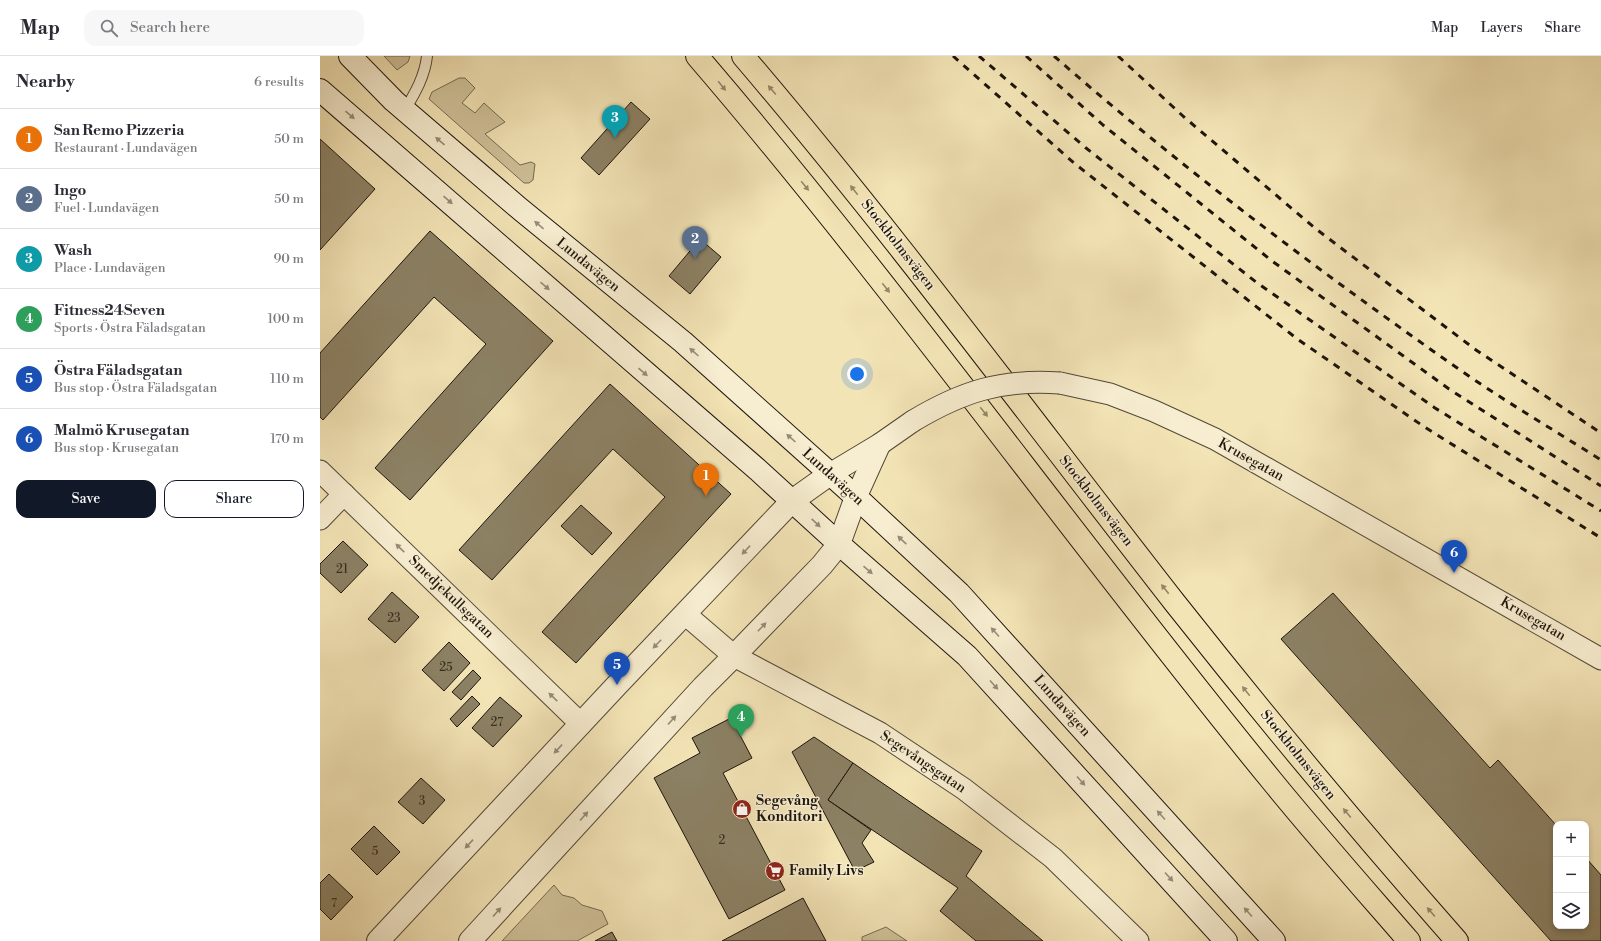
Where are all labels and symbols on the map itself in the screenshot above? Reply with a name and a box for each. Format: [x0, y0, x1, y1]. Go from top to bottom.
one-way arrow [718, 81, 727, 91]
one-way arrow [767, 85, 776, 95]
pin: 3 [602, 105, 628, 138]
one-way arrow [344, 111, 355, 120]
one-way arrow [435, 136, 446, 145]
one-way arrow [800, 181, 809, 192]
one-way arrow [850, 185, 859, 196]
one-way arrow [443, 196, 453, 205]
street label: Stockholmsvägen [857, 196, 940, 295]
one-way arrow [534, 221, 544, 230]
pin: 2 [682, 226, 708, 259]
street label: Lundavägen [552, 234, 624, 297]
one-way arrow [540, 282, 551, 291]
one-way arrow [882, 282, 890, 293]
one-way arrow [689, 348, 699, 357]
your location [847, 364, 867, 384]
one-way arrow [638, 367, 649, 376]
one-way arrow [979, 406, 988, 417]
one-way arrow [786, 434, 796, 443]
street label: Krusegatan [1215, 434, 1288, 486]
street label: Lundavägen [798, 445, 868, 510]
street label: Stockholmsvägen [1055, 452, 1138, 551]
pin: 1 [693, 463, 719, 496]
one-way arrow [810, 518, 821, 527]
one-way arrow [897, 536, 908, 545]
pin: 6 [1441, 540, 1467, 573]
one-way arrow [395, 543, 405, 553]
one-way arrow [741, 545, 751, 555]
street label: Smedjekullsgatan [404, 552, 498, 643]
house number: 21 [336, 562, 349, 577]
one-way arrow [864, 565, 873, 574]
one-way arrow [1161, 584, 1169, 595]
street label: Krusegatan [1497, 593, 1570, 645]
house number: 23 [387, 611, 401, 626]
one-way arrow [757, 622, 767, 632]
one-way arrow [990, 627, 999, 637]
one-way arrow [652, 639, 661, 649]
pin: 5 [604, 652, 630, 685]
house number: 25 [439, 660, 453, 675]
street label: Lundavägen [1030, 671, 1095, 741]
one-way arrow [989, 680, 998, 690]
one-way arrow [1242, 685, 1251, 696]
one-way arrow [548, 692, 558, 702]
pin: 4 [728, 704, 754, 737]
street label: Stockholmsvägen [1256, 706, 1340, 804]
house number: 27 [491, 715, 503, 730]
one-way arrow [667, 716, 676, 725]
street label: Segevångsgatan [877, 727, 970, 798]
one-way arrow [553, 744, 563, 754]
one-way arrow [1077, 776, 1086, 786]
place label: Segevång Konditori [756, 792, 823, 826]
house number: 3 [419, 794, 426, 809]
shop icon: Segevång Konditori [731, 798, 753, 820]
one-way arrow [1342, 807, 1351, 818]
one-way arrow [1157, 810, 1166, 820]
one-way arrow [580, 811, 589, 821]
house number: 2 [719, 833, 726, 848]
one-way arrow [464, 839, 474, 849]
house number: 5 [372, 844, 379, 859]
supermarket icon: Family Livs [764, 860, 786, 882]
place label: Family Livs [789, 862, 863, 880]
one-way arrow [1164, 873, 1173, 882]
house number: 7 [331, 896, 337, 911]
one-way arrow [492, 907, 501, 917]
one-way arrow [1243, 907, 1253, 917]
one-way arrow [1427, 907, 1436, 916]

